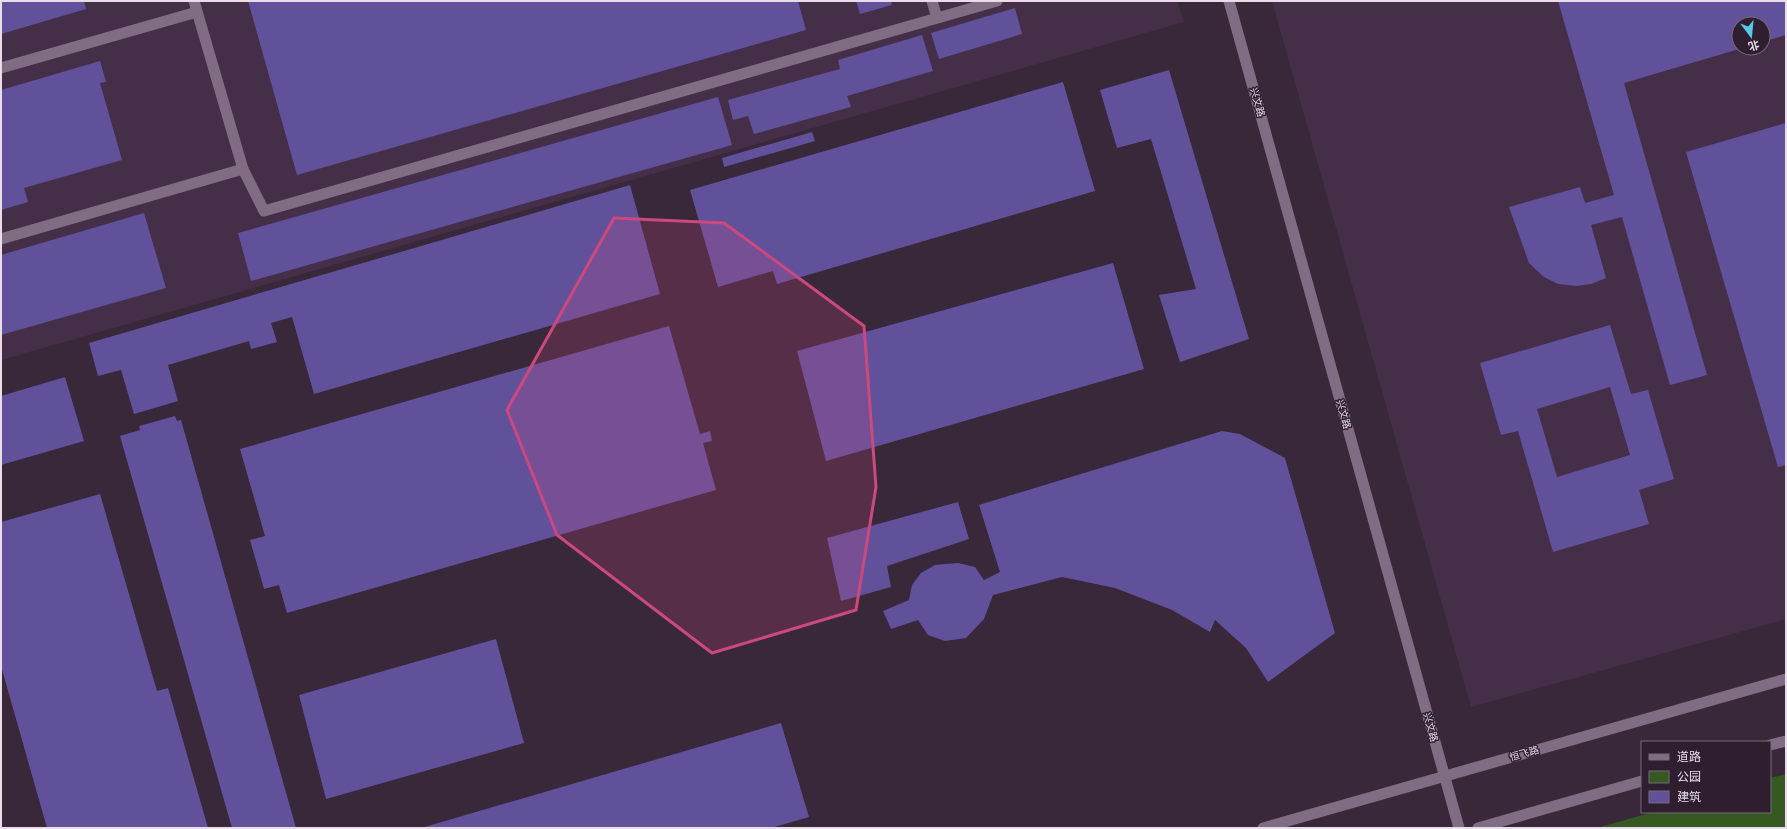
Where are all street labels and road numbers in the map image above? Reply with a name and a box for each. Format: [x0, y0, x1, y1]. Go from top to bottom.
street label: 兴文路 [1248, 86, 1267, 118]
street label: 兴文路 [1334, 398, 1353, 430]
street label: 兴文路 [1421, 711, 1440, 743]
street label: 恒飞路 [1508, 744, 1540, 763]

